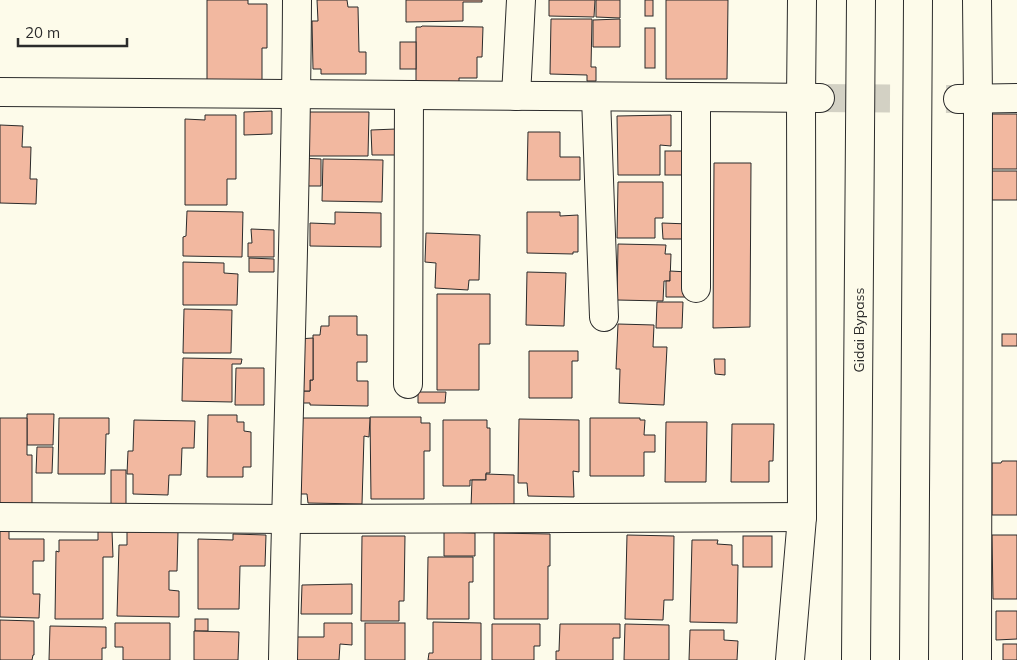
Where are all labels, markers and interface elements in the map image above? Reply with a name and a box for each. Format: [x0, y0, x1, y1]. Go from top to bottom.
scale bar [18, 15, 126, 47]
text: 20 m [25, 23, 60, 42]
street label: Gidai Bypass [850, 287, 868, 373]

